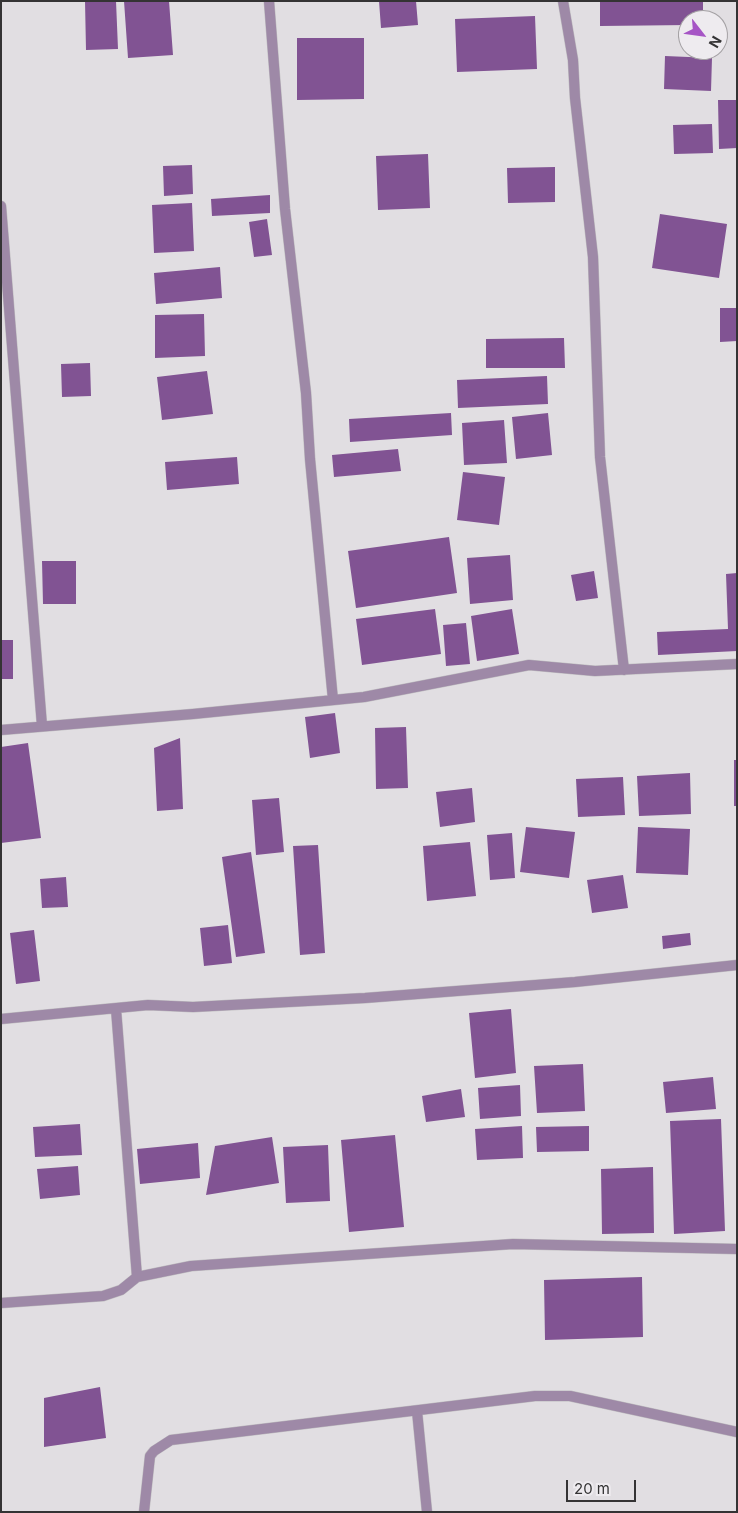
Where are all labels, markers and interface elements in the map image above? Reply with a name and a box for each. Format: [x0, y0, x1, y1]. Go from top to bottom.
north arrow [678, 10, 728, 60]
text: N [706, 33, 726, 51]
scale bar [568, 1470, 638, 1502]
text: 20 m [574, 1479, 610, 1498]

